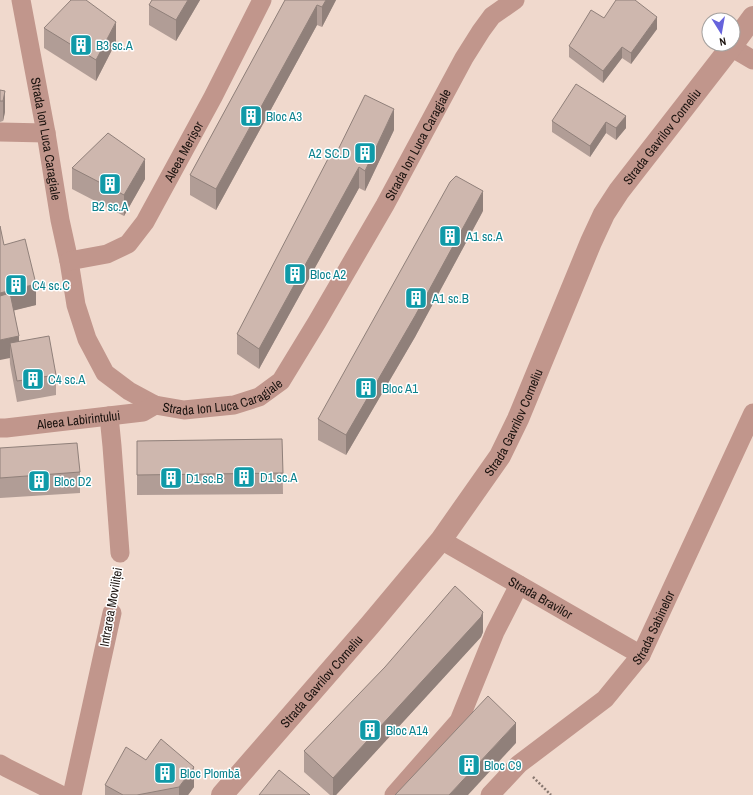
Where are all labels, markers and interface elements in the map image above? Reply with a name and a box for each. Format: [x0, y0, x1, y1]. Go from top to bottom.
north arrow [701, 12, 741, 52]
building icon: B3 sc.A [68, 32, 94, 58]
text: N [718, 34, 727, 49]
place label: B3 sc.A [96, 37, 134, 54]
street label: Strada Ion Luca Caragiale [27, 76, 65, 202]
street label: Strada Ion Luca Caragiale [381, 85, 455, 203]
street label: Strada Gavrilov Corneliu [619, 85, 704, 188]
building icon: Bloc A3 [238, 103, 264, 129]
place label: Bloc A3 [266, 108, 302, 125]
street label: Aleea Merișor [160, 118, 207, 186]
building icon: A2 SC.D [352, 140, 378, 166]
place label: A2 SC.D [308, 145, 350, 162]
building icon: B2 sc.A [97, 171, 123, 197]
place label: B2 sc.A [92, 198, 129, 215]
building icon: A1 sc.A [437, 223, 463, 249]
place label: A1 sc.A [465, 228, 504, 245]
building icon: Bloc A2 [282, 261, 308, 287]
place label: Bloc A2 [310, 266, 346, 283]
building icon: C4 sc.C [3, 272, 29, 298]
place label: C4 sc.C [32, 277, 70, 294]
building icon: A1 sc.B [403, 285, 429, 311]
place label: A1 sc.B [431, 290, 469, 307]
building icon: C4 sc.A [20, 366, 46, 392]
street label: Strada Gavrilov Corneliu [480, 366, 546, 479]
place label: C4 sc.A [48, 371, 86, 388]
street label: Strada Ion Luca Caragiale [161, 374, 286, 419]
building icon: Bloc A1 [353, 375, 379, 401]
place label: Bloc A1 [382, 380, 418, 397]
street label: Aleea Labirintului [35, 406, 121, 433]
building icon: D1 sc.A [231, 464, 257, 490]
building icon: D1 sc.B [158, 465, 184, 491]
building icon: Bloc D2 [26, 468, 52, 494]
place label: D1 sc.A [260, 469, 298, 486]
place label: D1 sc.B [186, 470, 223, 487]
place label: Bloc D2 [54, 473, 91, 490]
street label: Intrarea Moviliței [96, 566, 126, 648]
street label: Strada Bravilor [506, 572, 576, 623]
street label: Strada Sabinelor [628, 588, 678, 668]
street label: Strada Gavrilov Corneliu [276, 631, 366, 731]
building icon: Bloc A14 [357, 717, 383, 743]
place label: Bloc A14 [386, 722, 428, 739]
building icon: Bloc C9 [456, 752, 482, 778]
place label: Bloc C9 [484, 757, 521, 774]
building icon: Bloc Plombă [152, 760, 178, 786]
place label: Bloc Plombă [180, 765, 240, 782]

